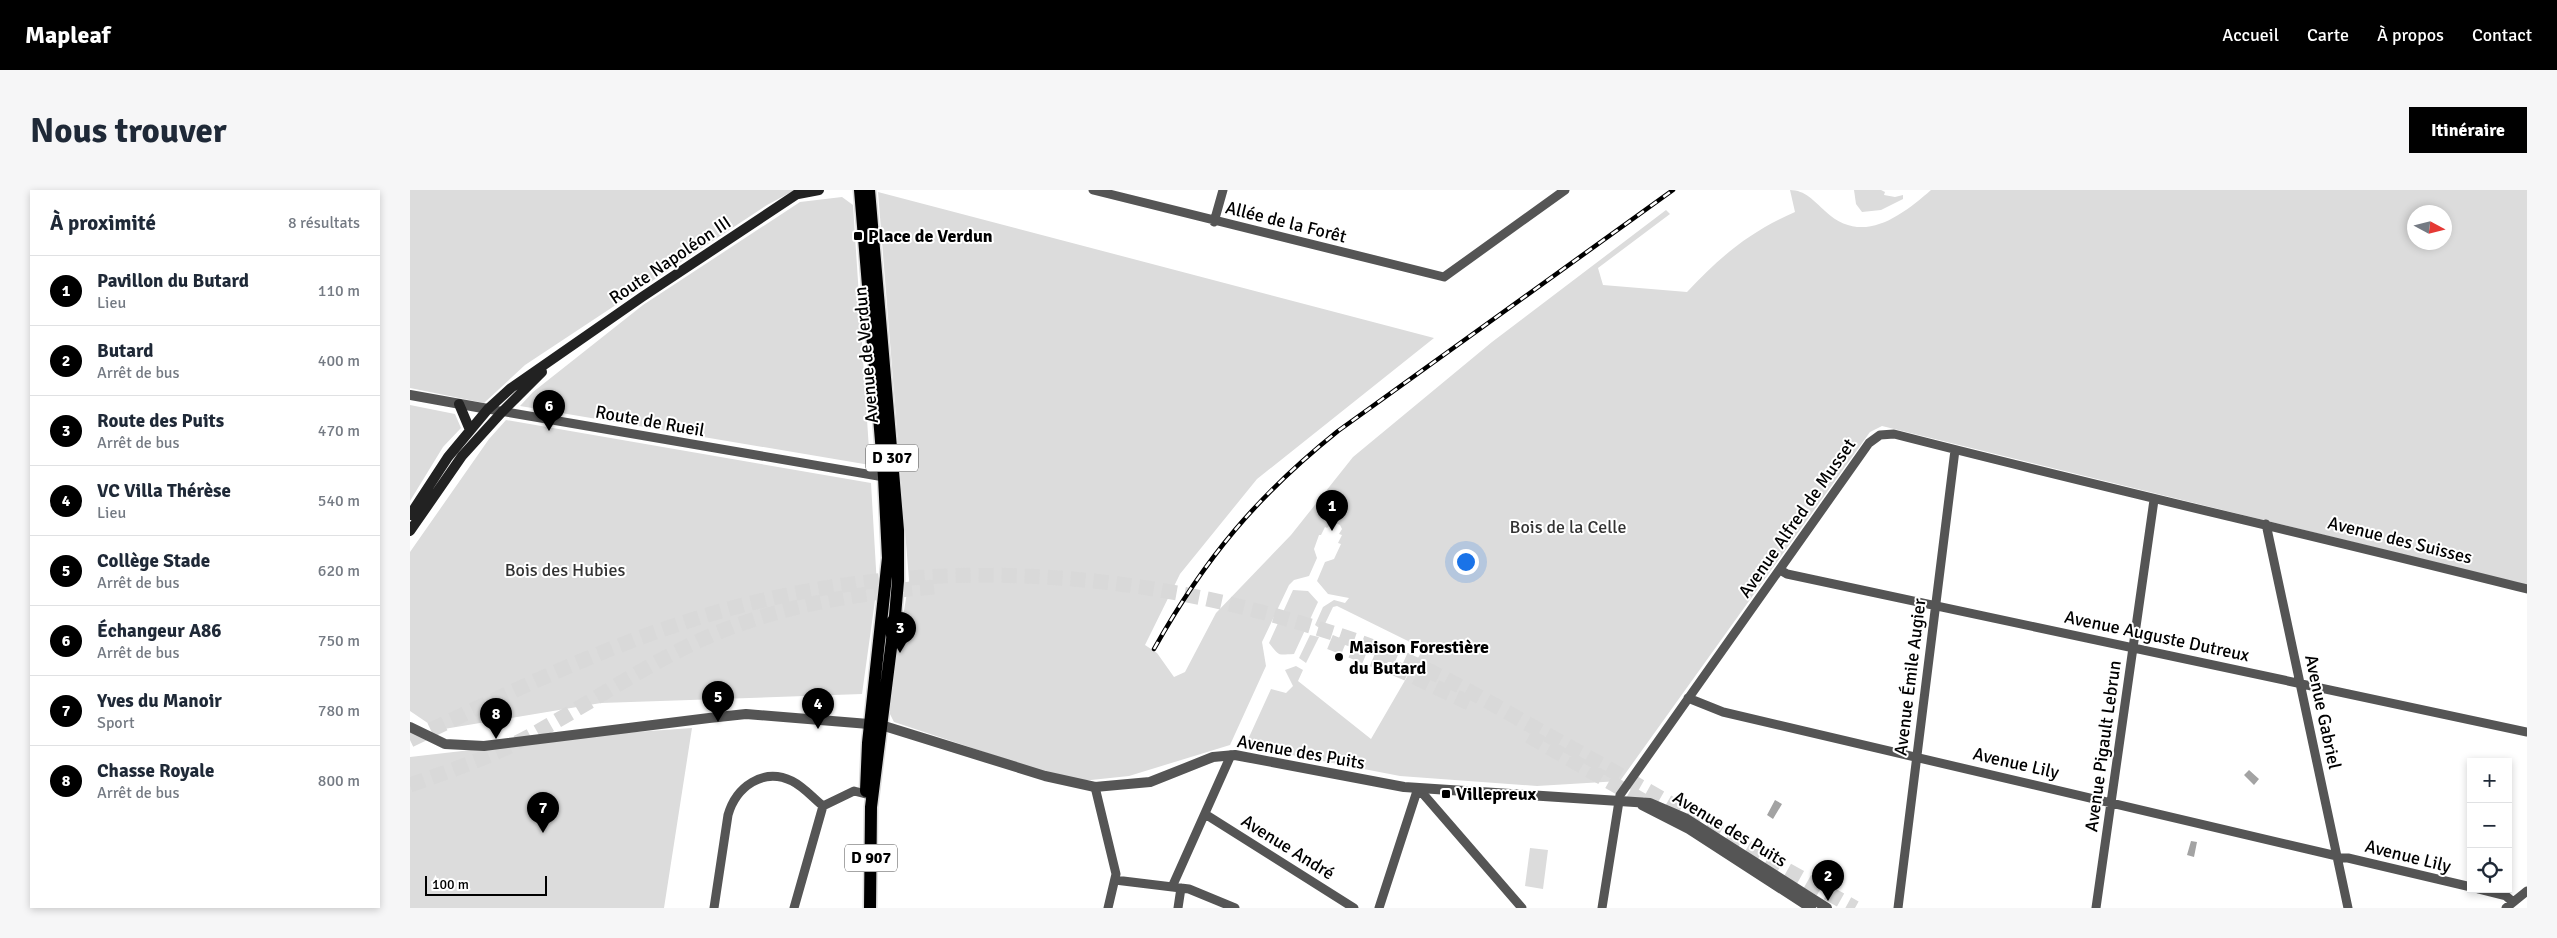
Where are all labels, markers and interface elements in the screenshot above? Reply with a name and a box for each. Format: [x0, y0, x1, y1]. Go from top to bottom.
text: Mapleaf [25, 20, 110, 50]
text: Accueil [2222, 24, 2279, 46]
text: Carte [2307, 24, 2349, 46]
text: À propos [2377, 24, 2444, 46]
text: Contact [2472, 24, 2532, 46]
button: Itinéraire [2409, 107, 2527, 153]
text: Nous trouver [30, 109, 227, 152]
street label: Allée de la Forêt [1223, 196, 1349, 248]
north arrow [2407, 205, 2452, 250]
text: À proximité [50, 210, 156, 236]
street label: Route Napoléon III [605, 211, 735, 309]
text: 8 résultats [288, 213, 360, 233]
place label: Place de Verdun [868, 225, 993, 247]
marker: Place de Verdun [852, 230, 864, 242]
text: Pavillon du Butard [97, 269, 249, 293]
text: 1 [62, 281, 70, 301]
text: 110 m [318, 281, 360, 301]
street label: Avenue de Verdun [849, 286, 883, 424]
text: Lieu [97, 293, 126, 313]
text: Butard [97, 339, 154, 363]
text: 2 [62, 351, 70, 371]
text: 400 m [318, 351, 360, 371]
text: Arrêt de bus [97, 363, 180, 383]
pin: 6 [533, 390, 565, 431]
street label: Route de Rueil [594, 401, 706, 441]
text: Route des Puits [97, 409, 224, 433]
text: 3 [62, 421, 70, 441]
text: 470 m [318, 421, 360, 441]
text: Arrêt de bus [97, 433, 180, 453]
street label: Avenue Alfred de Musset [1734, 434, 1860, 602]
road number: D 307 [866, 444, 918, 472]
text: VC Villa Thérèse [97, 479, 231, 503]
pin: 1 [1316, 490, 1348, 531]
text: 4 [62, 491, 70, 511]
text: 540 m [318, 491, 360, 511]
text: Lieu [97, 503, 126, 523]
street label: Avenue des Suisses [2326, 511, 2475, 569]
park label: Bois de la Celle [1510, 516, 1626, 538]
text: Collège Stade [97, 549, 210, 573]
your location [1453, 549, 1479, 575]
park label: Bois des Hubies [505, 559, 625, 581]
text: 5 [62, 561, 70, 581]
text: 620 m [318, 561, 360, 581]
text: Arrêt de bus [97, 573, 180, 593]
street label: Avenue Émile Augier [1889, 597, 1931, 757]
street label: Avenue Auguste Dutreux [2063, 606, 2252, 667]
pin: 3 [884, 612, 916, 653]
text: Échangeur A86 [97, 619, 222, 643]
text: 6 [62, 631, 70, 651]
text: 750 m [318, 631, 360, 651]
place label: Maison Forestière du Butard [1349, 636, 1489, 679]
text: Arrêt de bus [97, 643, 180, 663]
marker: Maison Forestière du Butard [1333, 651, 1345, 663]
street label: Avenue Gabriel [2300, 653, 2346, 771]
street label: Avenue Pigault Lebrun [2080, 659, 2126, 833]
pin: 5 [702, 681, 734, 722]
pin: 4 [802, 688, 834, 729]
text: Yves du Manoir [97, 689, 222, 713]
pin: 8 [480, 698, 512, 739]
text: 7 [62, 701, 70, 721]
text: 780 m [318, 701, 360, 721]
text: Sport [97, 713, 135, 733]
street label: Avenue des Puits [1235, 730, 1367, 774]
street label: Avenue Lily [1971, 742, 2062, 784]
map controls [2467, 758, 2512, 893]
button: + [2467, 758, 2512, 803]
text: Chasse Royale [97, 759, 214, 783]
text: 8 [62, 771, 70, 791]
text: 800 m [318, 771, 360, 791]
text: Arrêt de bus [97, 783, 180, 803]
place label: Villepreux [1456, 783, 1537, 805]
street label: Avenue des Puits [1669, 786, 1791, 872]
marker: Villepreux [1440, 788, 1452, 800]
pin: 7 [527, 792, 559, 833]
button: − [2467, 803, 2512, 848]
street label: Avenue André [1237, 810, 1339, 884]
street label: Avenue Lily [2363, 835, 2454, 877]
road number: D 907 [845, 844, 897, 871]
button: locate [2467, 848, 2512, 893]
pin: 2 [1812, 860, 1844, 901]
scale bar [425, 873, 548, 896]
text: 100 m [432, 876, 469, 893]

